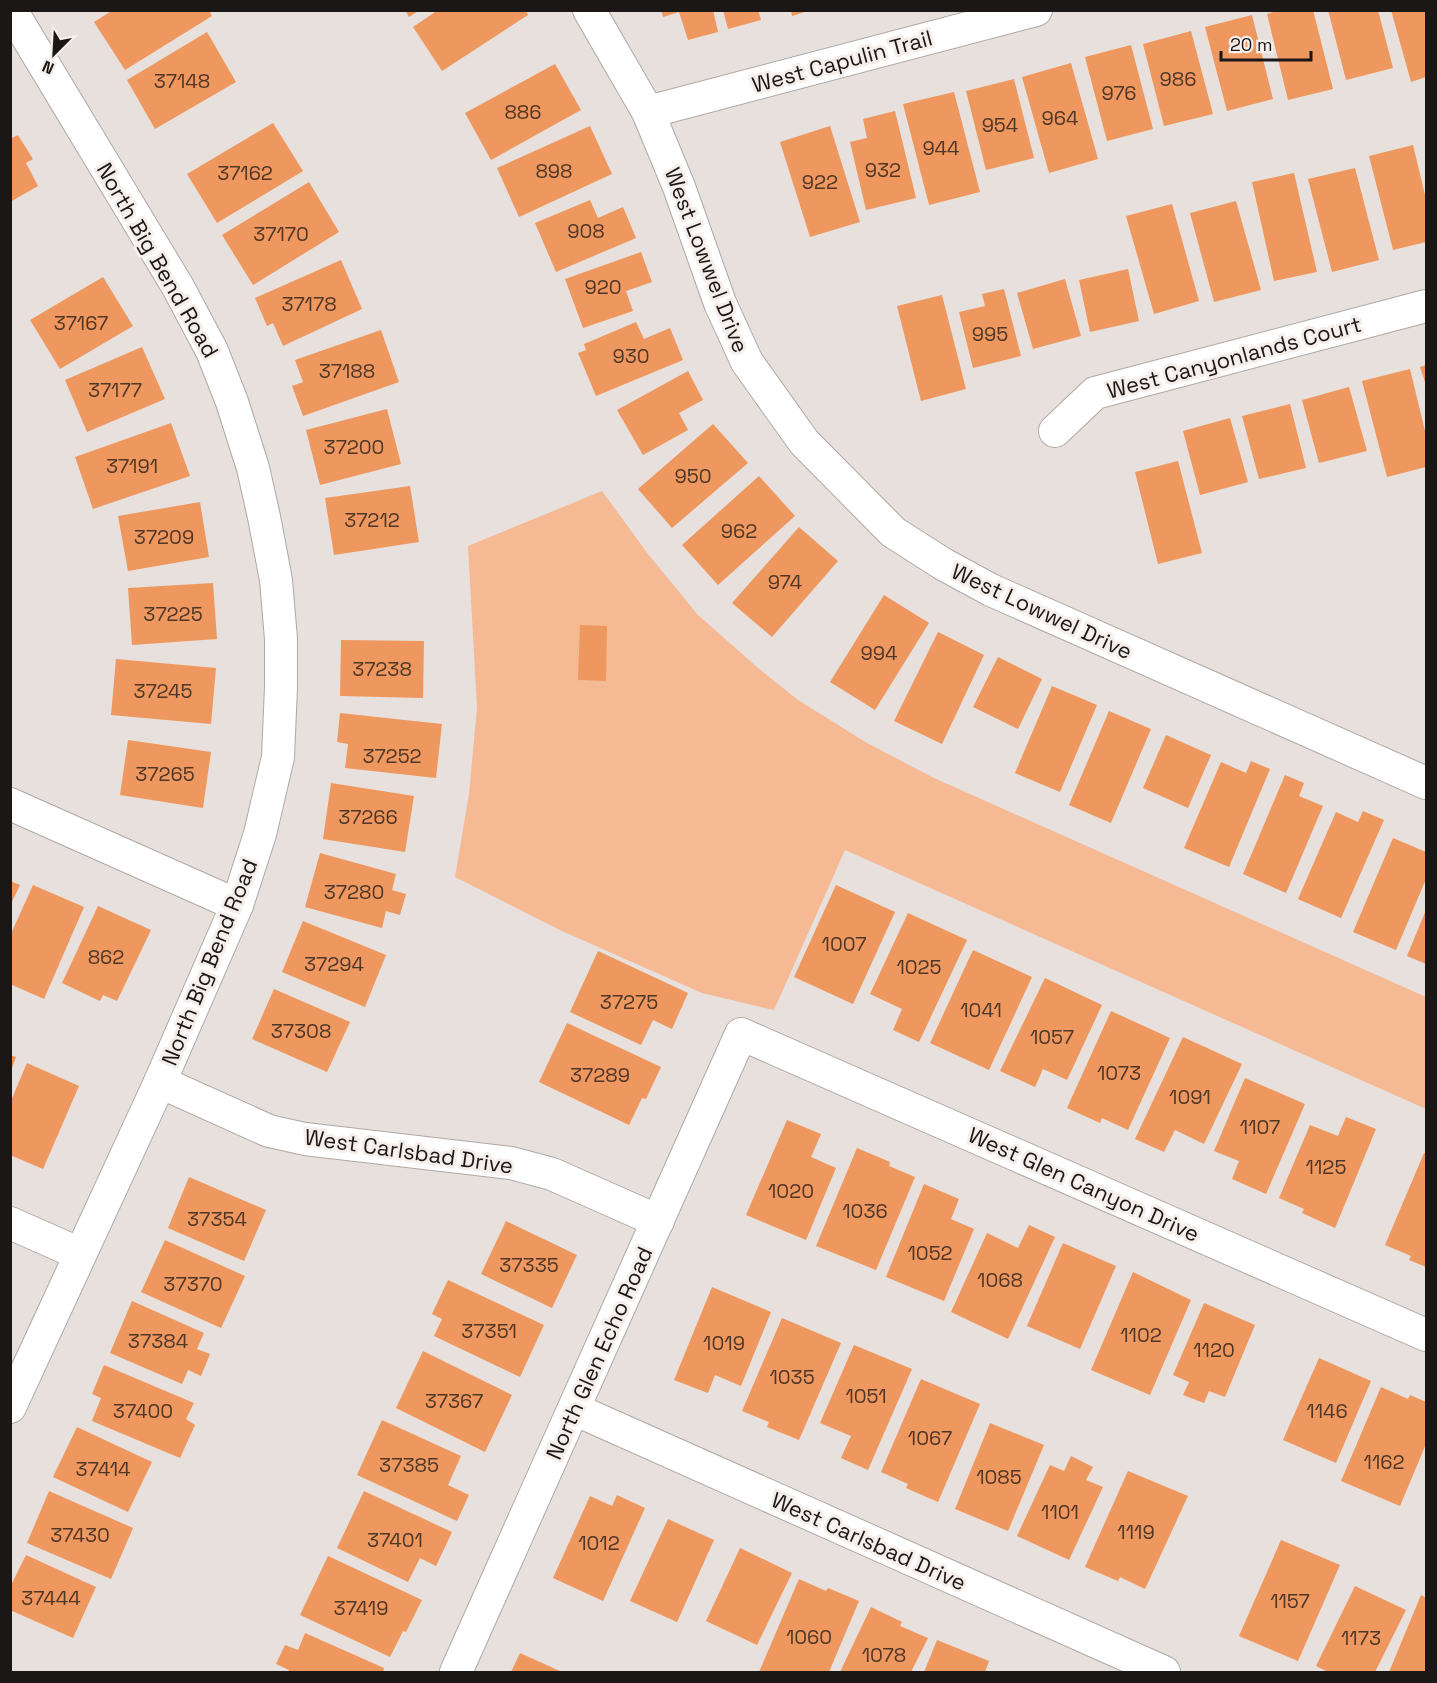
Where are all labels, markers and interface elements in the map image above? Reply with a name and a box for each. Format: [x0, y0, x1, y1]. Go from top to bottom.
street label: West Capulin Trail [749, 23, 935, 99]
north arrow [24, 24, 84, 84]
scale bar [1221, 24, 1311, 62]
text: 20 m [1230, 33, 1273, 56]
text: N [39, 55, 57, 79]
house number: 986 [1160, 66, 1196, 92]
house number: 37148 [154, 68, 210, 94]
house number: 976 [1101, 80, 1137, 106]
house number: 886 [504, 99, 542, 125]
house number: 964 [1042, 105, 1078, 131]
house number: 954 [982, 112, 1018, 138]
house number: 944 [922, 135, 960, 161]
house number: 932 [865, 157, 901, 183]
street label: North Big Bend Road [91, 158, 225, 362]
house number: 898 [535, 158, 573, 184]
house number: 37162 [217, 160, 273, 186]
street label: West Lowwel Drive [659, 163, 755, 357]
house number: 922 [802, 169, 838, 195]
house number: 908 [567, 218, 605, 244]
house number: 37170 [253, 221, 309, 247]
house number: 920 [584, 274, 622, 300]
house number: 37178 [281, 291, 337, 317]
house number: 37167 [54, 310, 108, 336]
street label: West Canyonlands Court [1104, 310, 1364, 404]
house number: 995 [972, 321, 1008, 347]
house number: 930 [612, 343, 650, 369]
house number: 37188 [319, 358, 375, 384]
house number: 37177 [88, 377, 142, 403]
house number: 37200 [324, 434, 384, 460]
house number: 37191 [106, 453, 158, 479]
house number: 950 [674, 463, 712, 489]
house number: 37212 [344, 507, 400, 533]
house number: 962 [721, 518, 757, 544]
house number: 37209 [134, 524, 194, 550]
street label: West Lowwel Drive [947, 557, 1137, 665]
house number: 974 [768, 569, 802, 595]
house number: 37225 [143, 601, 203, 627]
house number: 994 [861, 640, 897, 666]
house number: 37238 [352, 656, 412, 682]
house number: 37245 [133, 678, 193, 704]
house number: 37252 [362, 743, 422, 769]
house number: 37265 [135, 761, 195, 787]
house number: 37266 [338, 804, 398, 830]
street label: North Big Bend Road [155, 855, 263, 1069]
house number: 37280 [324, 879, 384, 905]
house number: 1007 [822, 931, 866, 957]
house number: 862 [88, 944, 124, 970]
house number: 37294 [304, 951, 364, 977]
house number: 1025 [896, 954, 942, 980]
house number: 37275 [600, 989, 658, 1015]
house number: 1041 [960, 997, 1002, 1023]
house number: 37308 [271, 1018, 331, 1044]
house number: 1057 [1030, 1024, 1074, 1050]
house number: 1073 [1097, 1060, 1141, 1086]
house number: 37289 [570, 1062, 630, 1088]
house number: 1091 [1169, 1084, 1211, 1110]
house number: 1107 [1240, 1114, 1280, 1140]
street label: West Glen Canyon Drive [964, 1120, 1204, 1248]
street label: West Carlsbad Drive [303, 1123, 515, 1179]
house number: 1125 [1306, 1154, 1346, 1180]
house number: 1020 [768, 1178, 814, 1204]
house number: 1036 [842, 1198, 888, 1224]
house number: 37354 [187, 1206, 247, 1232]
house number: 1052 [907, 1240, 953, 1266]
street label: North Glen Echo Road [539, 1242, 659, 1464]
house number: 37335 [499, 1252, 559, 1278]
house number: 1068 [977, 1267, 1023, 1293]
house number: 37370 [163, 1271, 223, 1297]
house number: 37351 [461, 1318, 517, 1344]
house number: 1102 [1120, 1322, 1162, 1348]
house number: 37384 [128, 1328, 188, 1354]
house number: 1019 [703, 1330, 745, 1356]
house number: 1120 [1193, 1337, 1235, 1363]
house number: 1035 [769, 1364, 815, 1390]
house number: 1051 [845, 1383, 887, 1409]
house number: 37367 [425, 1388, 483, 1414]
house number: 37400 [113, 1398, 173, 1424]
house number: 1146 [1306, 1398, 1348, 1424]
house number: 1067 [908, 1425, 952, 1451]
house number: 1162 [1364, 1449, 1404, 1475]
house number: 37385 [379, 1452, 439, 1478]
house number: 37414 [75, 1456, 131, 1482]
house number: 1085 [976, 1464, 1022, 1490]
street label: West Carlsbad Drive [767, 1485, 971, 1597]
house number: 1101 [1041, 1499, 1079, 1525]
house number: 1119 [1117, 1519, 1155, 1545]
house number: 37430 [50, 1522, 110, 1548]
house number: 37401 [367, 1527, 423, 1553]
house number: 1012 [578, 1530, 620, 1556]
house number: 37444 [21, 1585, 81, 1611]
house number: 1157 [1270, 1588, 1310, 1614]
house number: 37419 [334, 1595, 388, 1621]
house number: 1060 [786, 1624, 832, 1650]
house number: 1173 [1341, 1625, 1381, 1651]
house number: 1078 [862, 1642, 906, 1668]

